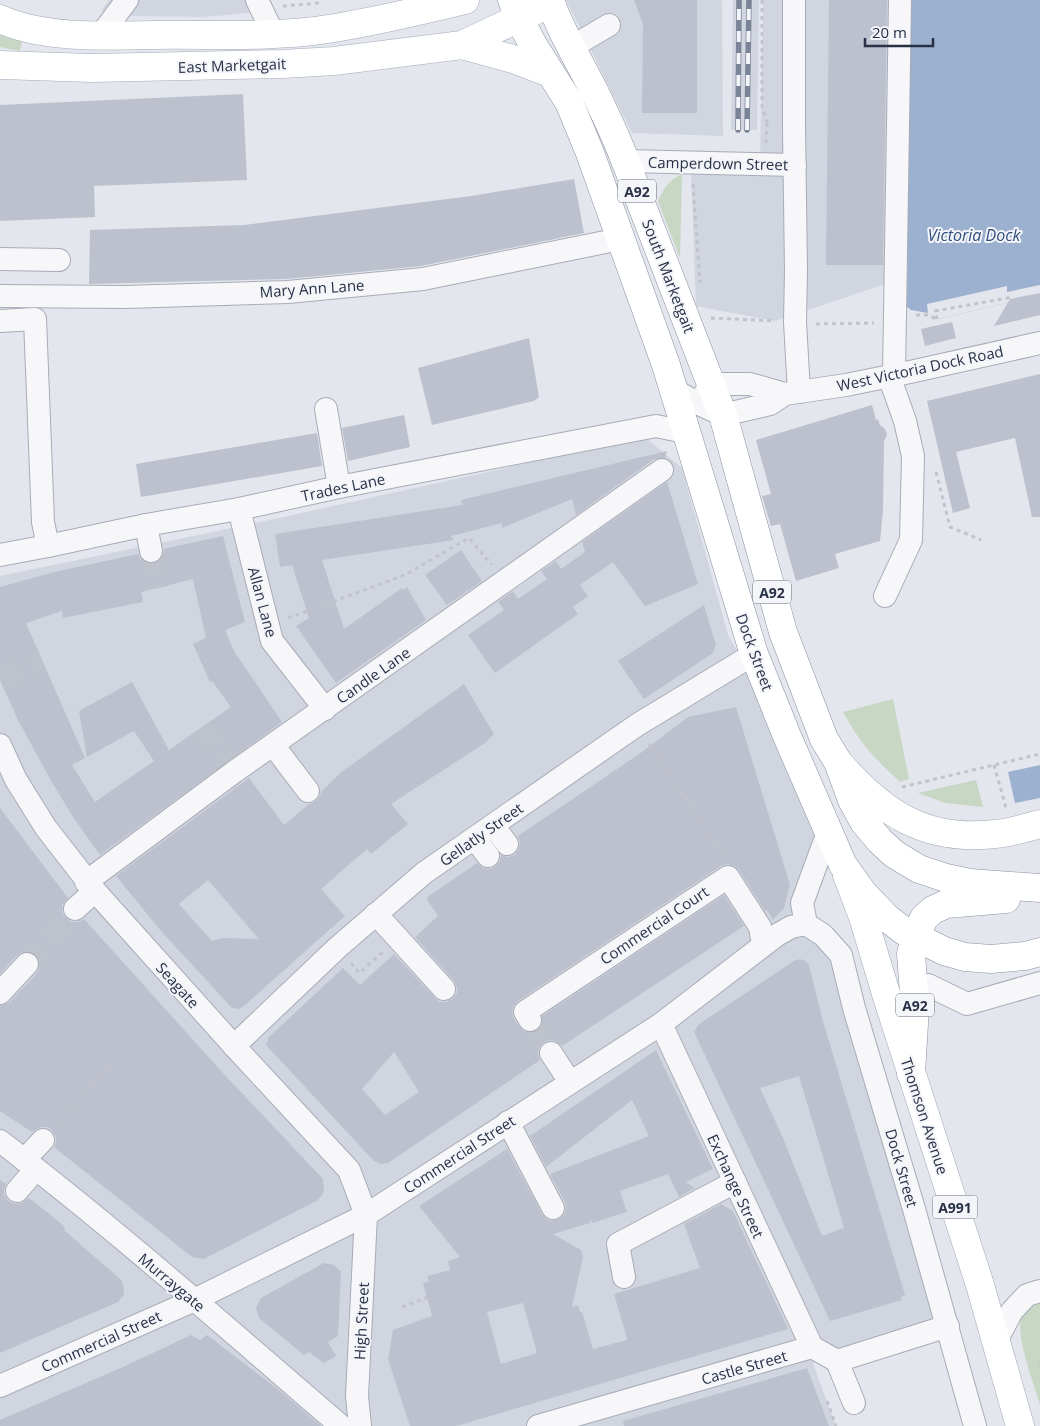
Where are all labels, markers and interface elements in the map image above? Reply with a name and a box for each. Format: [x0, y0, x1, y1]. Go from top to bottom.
scale bar [865, 15, 932, 47]
text: 20 m [872, 22, 907, 42]
street label: East Marketgait [178, 53, 286, 77]
street label: Camperdown Street [648, 152, 788, 174]
road number: A92 [618, 180, 656, 202]
street label: South Marketgait [638, 216, 700, 336]
water label: Victoria Dock [928, 224, 1022, 246]
street label: Mary Ann Lane [259, 274, 365, 302]
street label: West Victoria Dock Road [835, 341, 1005, 395]
street label: Trades Lane [299, 468, 387, 506]
street label: Allan Lane [244, 565, 282, 639]
road number: A92 [753, 580, 791, 604]
street label: Dock Street [732, 611, 778, 693]
street label: Candle Lane [332, 642, 414, 708]
street label: Gellatly Street [435, 798, 527, 870]
street label: Commercial Court [596, 881, 712, 969]
street label: Seagate [152, 958, 204, 1012]
road number: A92 [896, 994, 934, 1016]
street label: Thomson Avenue [897, 1055, 953, 1177]
street label: Commercial Street [399, 1110, 519, 1198]
street label: Dock Street [881, 1126, 923, 1210]
street label: Exchange Street [703, 1131, 769, 1241]
road number: A991 [932, 1196, 978, 1218]
street label: Murraygate [135, 1248, 209, 1316]
street label: High Street [349, 1282, 373, 1360]
street label: Commercial Street [38, 1305, 164, 1377]
street label: Castle Street [699, 1345, 789, 1389]

